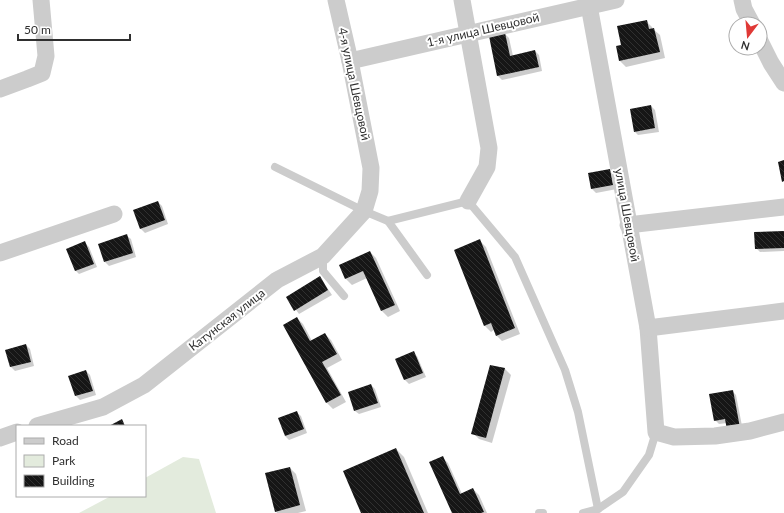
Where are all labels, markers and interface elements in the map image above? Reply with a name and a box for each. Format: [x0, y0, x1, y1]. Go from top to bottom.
street label: 1-я улица Шевцовой [425, 9, 541, 50]
scale bar [18, 16, 130, 42]
north arrow [728, 16, 768, 56]
text: 50 m [24, 22, 51, 37]
street label: 4-я улица Шевцовой [335, 26, 374, 142]
text: N [739, 39, 751, 54]
street label: улица Шевцовой [612, 167, 643, 263]
street label: Катунская улица [186, 285, 268, 354]
legend [16, 425, 146, 497]
text: Road [52, 433, 79, 448]
text: Park [52, 453, 76, 468]
text: Building [52, 473, 95, 488]

